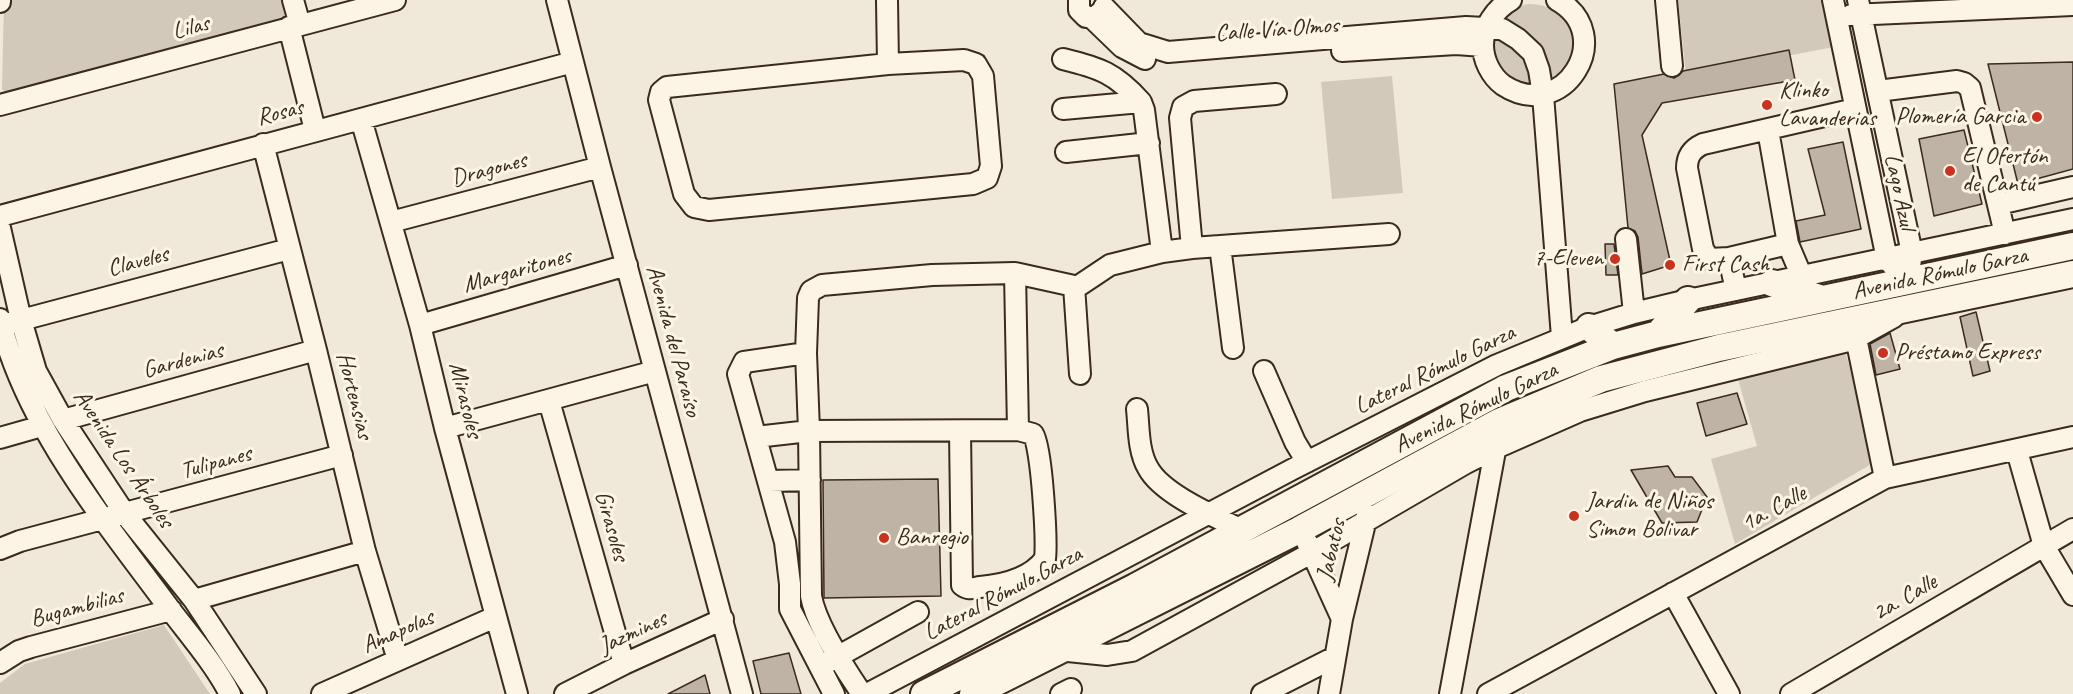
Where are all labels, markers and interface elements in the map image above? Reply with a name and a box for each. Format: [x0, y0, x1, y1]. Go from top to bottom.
street label: Lilas [169, 9, 213, 47]
street label: Calle Vía Olmos [1214, 11, 1340, 49]
place label: Klinko Lavanderias [1779, 77, 1876, 133]
street label: Rosas [254, 93, 306, 133]
marker: Klinko Lavanderias [1760, 98, 1774, 112]
place label: Plomería Garcia [1896, 103, 2025, 131]
marker: Plomería Garcia [2030, 110, 2044, 124]
place label: El Ofertón de Cantú [1962, 143, 2048, 199]
street label: Dragones [448, 146, 530, 194]
street label: Lago Azul [1877, 152, 1921, 232]
marker: El Ofertón de Cantú [1943, 164, 1957, 178]
street label: Claveles [104, 240, 172, 284]
street label: Avenida Rómulo Garza [1850, 241, 2030, 307]
street label: Margaritones [460, 242, 574, 300]
place label: 7-Eleven [1533, 245, 1603, 273]
place label: First Cash [1682, 251, 1769, 279]
marker: 7-Eleven [1608, 252, 1622, 266]
marker: First Cash [1663, 258, 1677, 272]
street label: Avenida del Paraíso [639, 262, 707, 420]
street label: Lateral Rómulo Garza [1350, 319, 1520, 421]
street label: Gardenias [140, 336, 226, 386]
place label: Préstamo Express [1895, 339, 2040, 367]
marker: Préstamo Express [1876, 346, 1890, 360]
street label: Hortensias [329, 350, 379, 442]
street label: Avenida Rómulo Garza [1390, 356, 1562, 460]
street label: Mirasoles [442, 359, 488, 441]
street label: Avenida Los Árboles [66, 384, 180, 534]
street label: Tulipanes [177, 440, 255, 486]
street label: 1a. Calle [1737, 480, 1811, 538]
street label: Girasoles [587, 488, 635, 564]
place label: Jardin de Niños Simon Bolivar [1586, 488, 1713, 544]
marker: Jardin de Niños Simon Bolivar [1567, 509, 1581, 523]
street label: Jabatos [1311, 516, 1353, 584]
place label: Banregio [896, 524, 968, 552]
marker: Banregio [877, 531, 891, 545]
street label: Lateral Rómulo Garza [919, 540, 1087, 648]
street label: 2a. Calle [1868, 568, 1942, 628]
street label: Bugambilias [27, 582, 127, 634]
street label: Amapolas [358, 603, 438, 661]
street label: Jazmines [595, 605, 671, 661]

